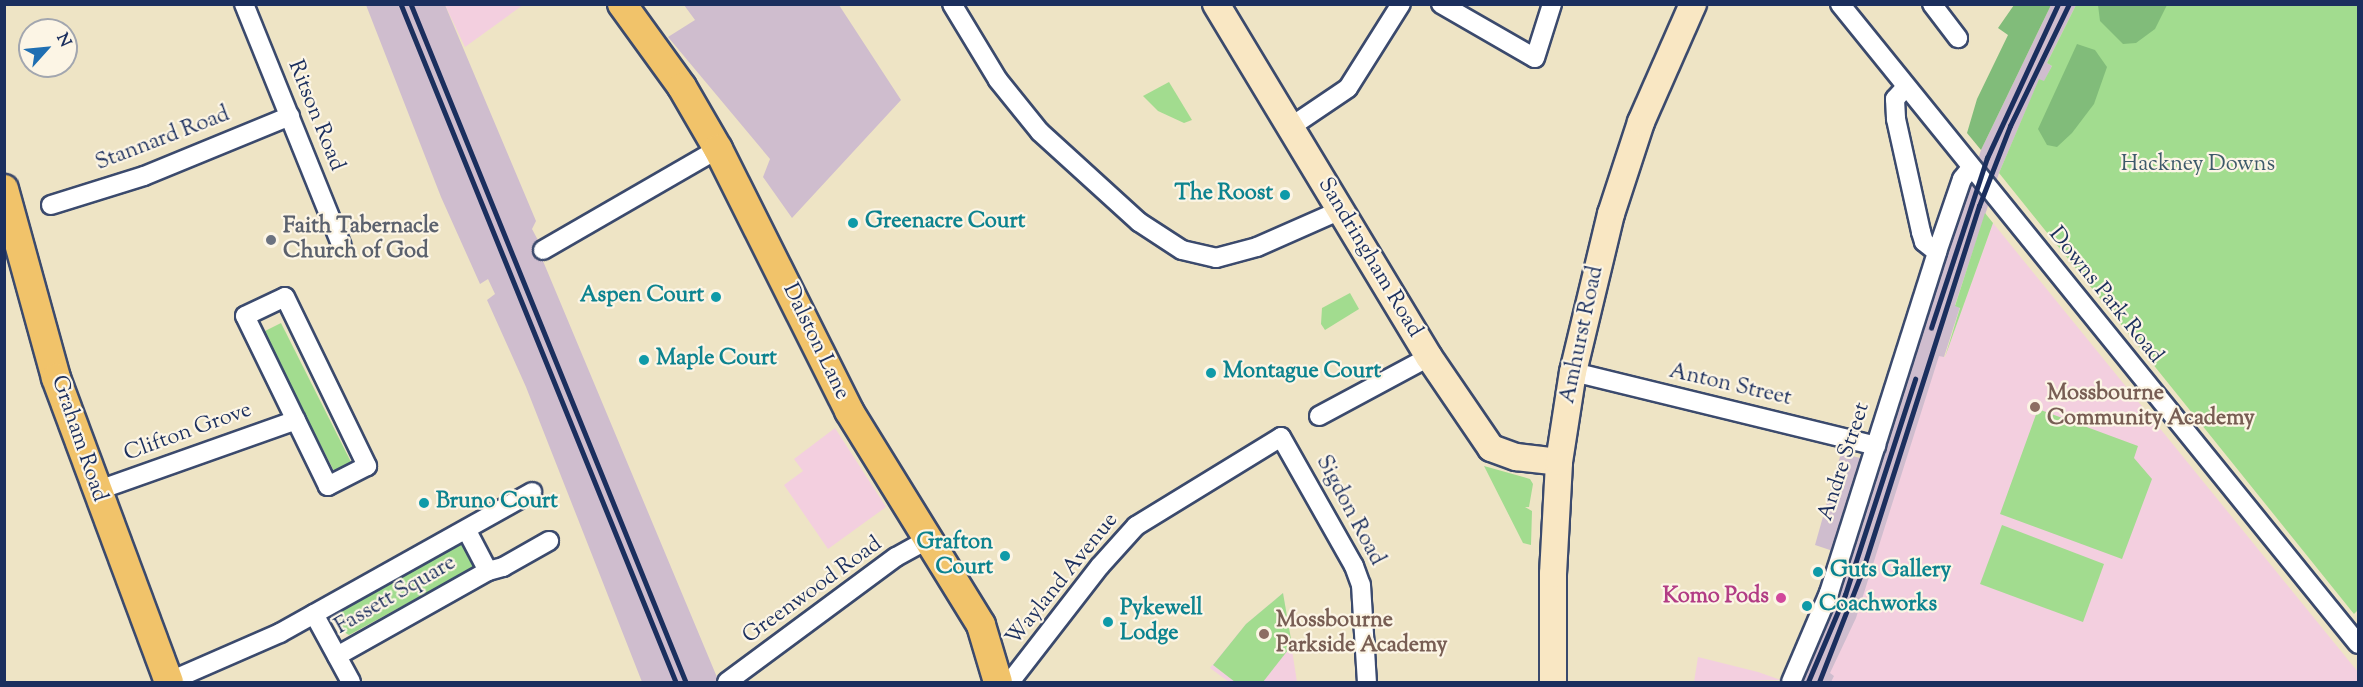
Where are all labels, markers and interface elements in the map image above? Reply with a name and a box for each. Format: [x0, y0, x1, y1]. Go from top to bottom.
north arrow [18, 18, 78, 78]
text: N [50, 30, 76, 51]
street label: Ritson Road [281, 57, 349, 175]
street label: Stannard Road [92, 102, 234, 178]
park label: Hackney Downs [2121, 153, 2275, 179]
street label: Sandringham Road [1311, 173, 1427, 343]
place label: The Roost [1175, 182, 1273, 208]
marker: The Roost [1278, 188, 1292, 202]
place label: Greenacre Court [865, 210, 1025, 236]
place label: Faith Tabernacle Church of God [283, 214, 439, 266]
marker: Greenacre Court [846, 216, 860, 230]
street label: Downs Park Road [2042, 222, 2168, 370]
marker: Faith Tabernacle Church of God [264, 233, 278, 247]
street label: Amhurst Road [1556, 264, 1610, 406]
street label: Dalston Lane [776, 280, 854, 404]
place label: Aspen Court [580, 284, 704, 310]
marker: Aspen Court [709, 290, 723, 304]
place label: Maple Court [656, 347, 777, 373]
marker: Maple Court [637, 353, 651, 367]
street label: Anton Street [1666, 359, 1794, 413]
place label: Montague Court [1223, 360, 1381, 386]
marker: Montague Court [1204, 366, 1218, 380]
street label: Graham Road [44, 372, 112, 506]
place label: Mossbourne Community Academy [2047, 381, 2255, 433]
street label: Clifton Grove [121, 398, 255, 468]
street label: Andre Street [1813, 400, 1877, 524]
marker: Mossbourne Community Academy [2028, 400, 2042, 414]
street label: Sigdon Road [1309, 451, 1389, 571]
place label: Bruno Court [436, 490, 558, 516]
marker: Bruno Court [417, 496, 431, 510]
street label: Wayland Avenue [1001, 508, 1125, 652]
place label: Grafton Court [916, 530, 993, 582]
street label: Greenwood Road [738, 532, 888, 650]
marker: Grafton Court [998, 549, 1012, 563]
street label: Fassett Square [331, 551, 461, 641]
place label: Guts Gallery [1830, 559, 1951, 585]
marker: Guts Gallery [1811, 565, 1825, 579]
place label: Komo Pods [1663, 585, 1769, 611]
marker: Komo Pods [1774, 591, 1788, 605]
place label: Coachworks [1819, 593, 1937, 619]
place label: Pykewell Lodge [1120, 596, 1203, 648]
marker: Coachworks [1800, 599, 1814, 613]
place label: Mossbourne Parkside Academy [1276, 608, 1448, 660]
marker: Pykewell Lodge [1101, 615, 1115, 629]
marker: Mossbourne Parkside Academy [1257, 627, 1271, 641]

